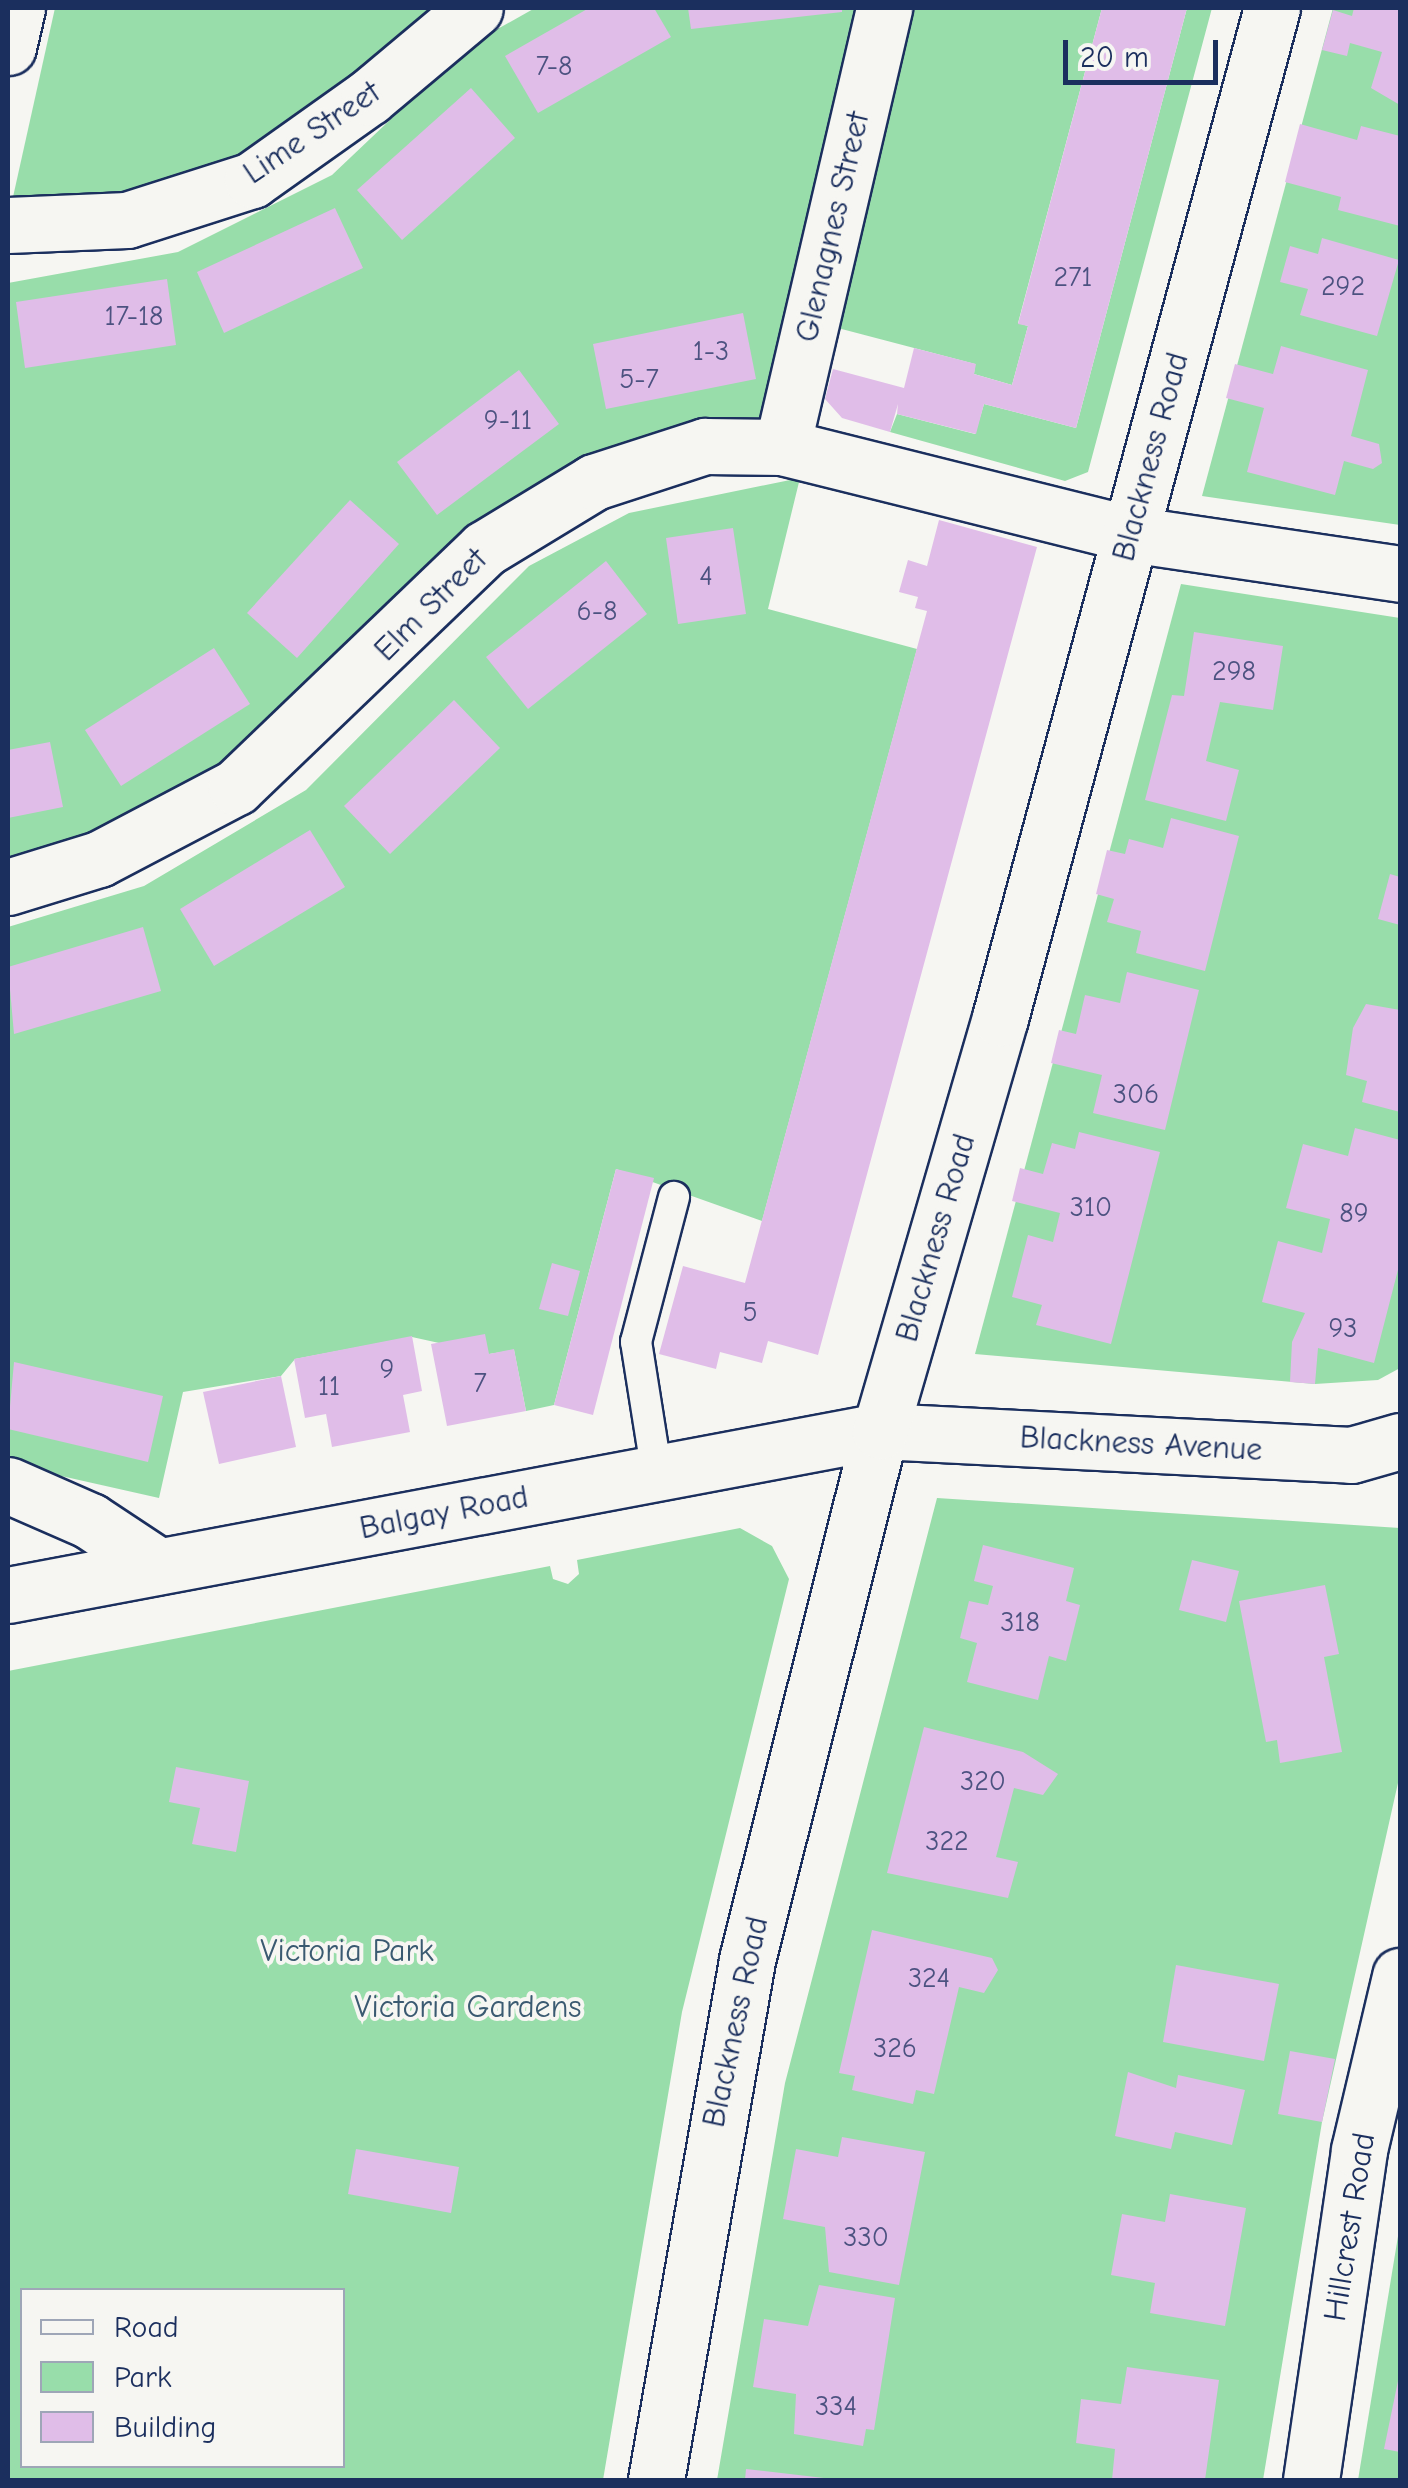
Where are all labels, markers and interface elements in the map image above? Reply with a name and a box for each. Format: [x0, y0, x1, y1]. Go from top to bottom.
scale bar [1068, 20, 1223, 82]
text: 20 m [1080, 40, 1149, 75]
house number: 7-8 [536, 49, 572, 83]
street label: Lime Street [236, 73, 388, 193]
street label: Glenagnes Street [788, 108, 878, 346]
house number: 271 [1054, 260, 1092, 294]
house number: 292 [1321, 269, 1365, 303]
house number: 17-18 [105, 299, 163, 333]
house number: 1-3 [693, 334, 729, 368]
street label: Blackness Road [1105, 348, 1197, 566]
house number: 5-7 [619, 362, 659, 396]
house number: 9-11 [484, 403, 532, 437]
street label: Elm Street [367, 541, 495, 669]
house number: 4 [699, 559, 713, 593]
house number: 6-8 [577, 594, 617, 628]
house number: 298 [1212, 654, 1256, 688]
house number: 306 [1113, 1077, 1159, 1111]
street label: Blackness Road [888, 1130, 984, 1346]
house number: 310 [1070, 1190, 1112, 1224]
house number: 89 [1339, 1196, 1369, 1230]
house number: 5 [742, 1295, 758, 1329]
house number: 93 [1328, 1311, 1358, 1345]
house number: 9 [380, 1352, 394, 1386]
house number: 7 [473, 1366, 487, 1400]
house number: 11 [318, 1369, 340, 1403]
street label: Blackness Avenue [1019, 1418, 1263, 1470]
street label: Balgay Road [356, 1478, 532, 1548]
house number: 318 [1000, 1605, 1040, 1639]
house number: 320 [960, 1764, 1006, 1798]
house number: 322 [925, 1824, 969, 1858]
street label: Blackness Road [695, 1913, 777, 2131]
park label: Victoria Park [260, 1932, 434, 1970]
house number: 324 [908, 1961, 950, 1995]
park label: Victoria Gardens [354, 1988, 582, 2026]
house number: 326 [873, 2031, 917, 2065]
street label: Hillcrest Road [1316, 2130, 1384, 2324]
house number: 330 [843, 2220, 889, 2254]
legend [20, 2288, 345, 2468]
text: Road [114, 2310, 179, 2345]
text: Park [114, 2360, 171, 2395]
house number: 334 [815, 2389, 857, 2423]
text: Building [114, 2410, 217, 2445]

